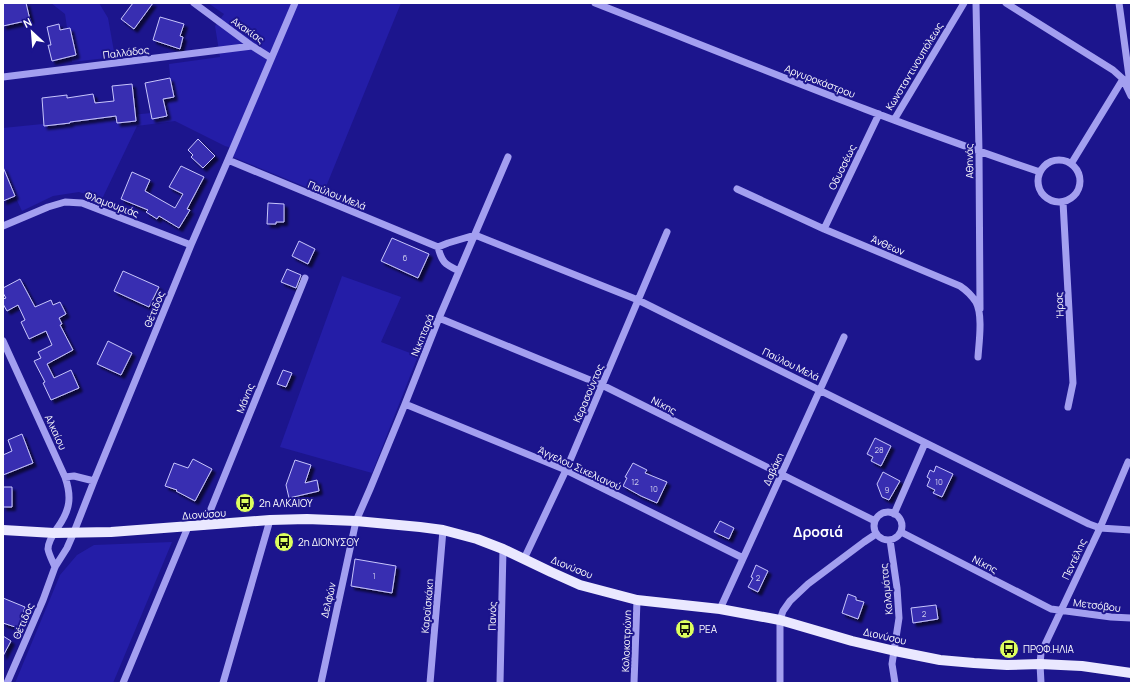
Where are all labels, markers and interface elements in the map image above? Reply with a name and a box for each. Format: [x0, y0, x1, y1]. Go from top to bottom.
north arrow [12, 12, 52, 52]
text: N [21, 14, 34, 31]
street label: Ακακίας [229, 14, 268, 47]
street label: Κωνσταντινουπόλεως [882, 19, 946, 113]
street label: Παλλάδος [102, 42, 150, 62]
street label: Αργυροκάστρου [783, 61, 857, 101]
street label: Οδυσσέως [825, 141, 859, 192]
street label: Αθηνάς [962, 143, 976, 179]
street label: Παύλου Μελά [306, 177, 368, 213]
street label: Φλαμουριάς [83, 188, 142, 220]
street label: Άνθεων [869, 232, 907, 258]
house number: 6 [403, 252, 408, 263]
street label: Θέτιδος [140, 288, 168, 329]
street label: Ήρας [1051, 291, 1067, 318]
street label: Νικηταρά [407, 312, 437, 358]
street label: Παύλου Μελά [760, 344, 822, 384]
street label: Κερασούντος [569, 361, 607, 424]
street label: Μάνης [233, 381, 257, 415]
street label: Νίκης [649, 393, 680, 418]
street label: Αλκαίου [42, 412, 70, 452]
street label: Άγγελου Σικελιανού [536, 443, 624, 494]
house number: 28 [874, 444, 884, 455]
street label: Δαβάκη [759, 450, 787, 488]
house number: 12 [631, 476, 639, 487]
house number: 10 [935, 476, 943, 487]
house number: 10 [650, 483, 658, 494]
house number: 9 [885, 484, 890, 495]
bus stop icon: 2η ΑΛΚΑΙΟΥ [234, 492, 256, 514]
place label: 2η ΑΛΚΑΙΟΥ [259, 496, 313, 510]
street label: Διονύσου [182, 505, 227, 523]
district label: Δροσιά [793, 522, 843, 541]
bus stop icon: 2η ΔΙΟΝΥΣΟΥ [273, 531, 295, 553]
place label: 2η ΔΙΟΝΥΣΟΥ [298, 535, 359, 549]
street label: Πεντέλης [1058, 536, 1090, 582]
street label: Διονύσου [549, 552, 595, 582]
street label: Νίκης [970, 552, 1001, 577]
street label: Καλαμάτας [876, 562, 896, 615]
house number: 1 [372, 570, 376, 581]
house number: 2 [756, 572, 761, 583]
street label: Καραϊσκάκη [418, 578, 436, 634]
street label: Δελφών [317, 581, 339, 619]
street label: Μετσόβου [1072, 595, 1122, 615]
street label: Θέτιδος [9, 600, 37, 641]
street label: Πανός [485, 601, 499, 631]
house number: 2 [922, 608, 927, 619]
street label: Κολοκοτρώνη [618, 610, 634, 672]
bus stop icon: ΡΕΑ [674, 618, 696, 640]
place label: ΡΕΑ [699, 622, 718, 636]
street label: Διονύσου [862, 624, 908, 648]
bus stop icon: ΠΡΟΦ.ΗΛΙΑ [998, 638, 1020, 660]
place label: ΠΡΟΦ.ΗΛΙΑ [1023, 642, 1075, 656]

